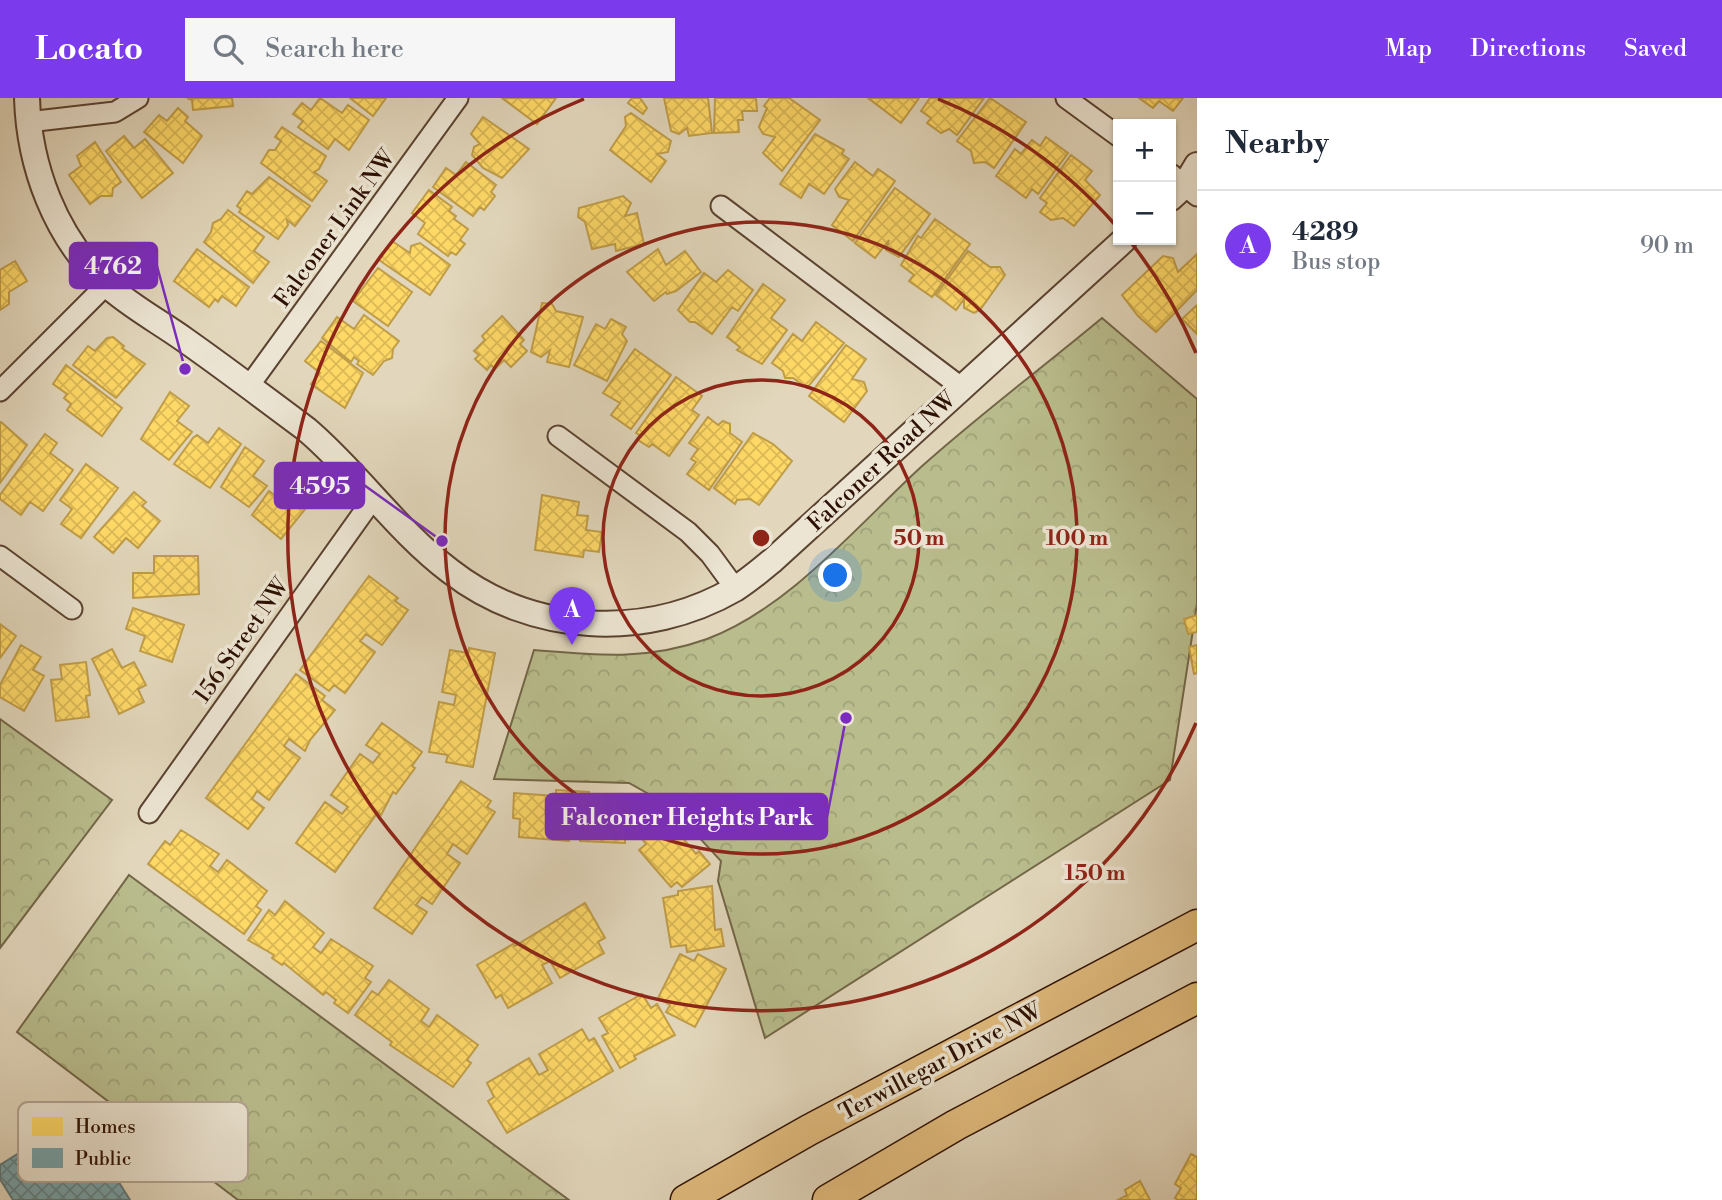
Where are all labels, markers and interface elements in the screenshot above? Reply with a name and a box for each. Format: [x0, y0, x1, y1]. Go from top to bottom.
search box [185, 18, 675, 81]
text: Locato [35, 29, 143, 70]
icon: search [209, 30, 247, 68]
text: Search here [265, 33, 404, 65]
text: Map [1385, 34, 1432, 64]
text: Directions [1470, 34, 1586, 64]
text: Saved [1624, 34, 1687, 64]
map controls [1113, 119, 1176, 245]
button: + [1113, 119, 1176, 182]
text: Nearby [1225, 125, 1329, 163]
street label: Falconer Link NW [268, 143, 402, 313]
button: − [1113, 182, 1176, 245]
text: 4289 [1292, 216, 1359, 248]
text: A [1240, 232, 1256, 260]
text: 90 m [1640, 232, 1694, 260]
callout: 4762 [70, 243, 157, 288]
text: Bus stop [1292, 248, 1380, 276]
text: 4762 [84, 252, 142, 282]
street label: Falconer Road NW [802, 385, 963, 538]
callout: 4595 [275, 463, 364, 508]
text: 4595 [290, 472, 351, 502]
centre of rings [749, 526, 773, 550]
text: 50 m [894, 526, 944, 552]
text: 100 m [1046, 526, 1108, 552]
your location [818, 558, 852, 592]
street label: 156 Street NW [188, 572, 296, 709]
pin: A [549, 587, 595, 645]
callout: Falconer Heights Park [546, 794, 827, 839]
text: Falconer Heights Park [561, 803, 814, 833]
text: 150 m [1065, 861, 1125, 887]
street label: Terwillegar Drive NW [835, 996, 1047, 1127]
legend [18, 1102, 248, 1182]
text: Homes [75, 1115, 135, 1139]
text: Public [75, 1147, 131, 1171]

